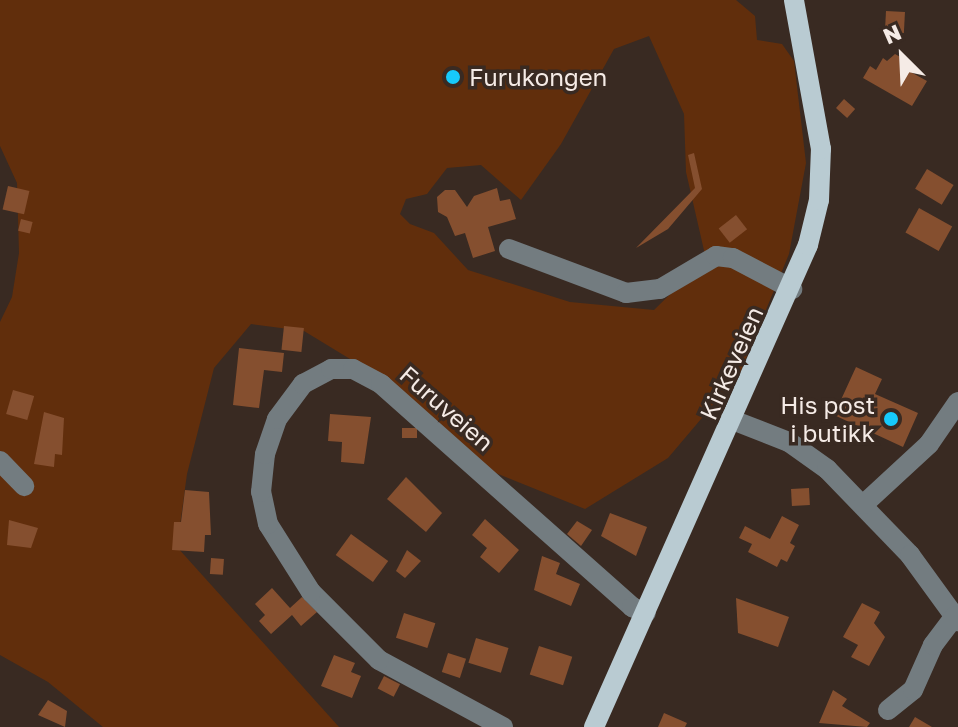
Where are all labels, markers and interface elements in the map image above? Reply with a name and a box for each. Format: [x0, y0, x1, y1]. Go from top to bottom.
north arrow [862, 16, 942, 96]
text: N [879, 18, 905, 49]
place label: Furukongen [469, 63, 607, 91]
marker: Furukongen [444, 68, 462, 86]
street label: Kirkeveien [693, 302, 769, 424]
street label: Furuveien [394, 360, 500, 456]
place label: His post i butikk [780, 391, 875, 447]
marker: His post i butikk [882, 410, 900, 428]

